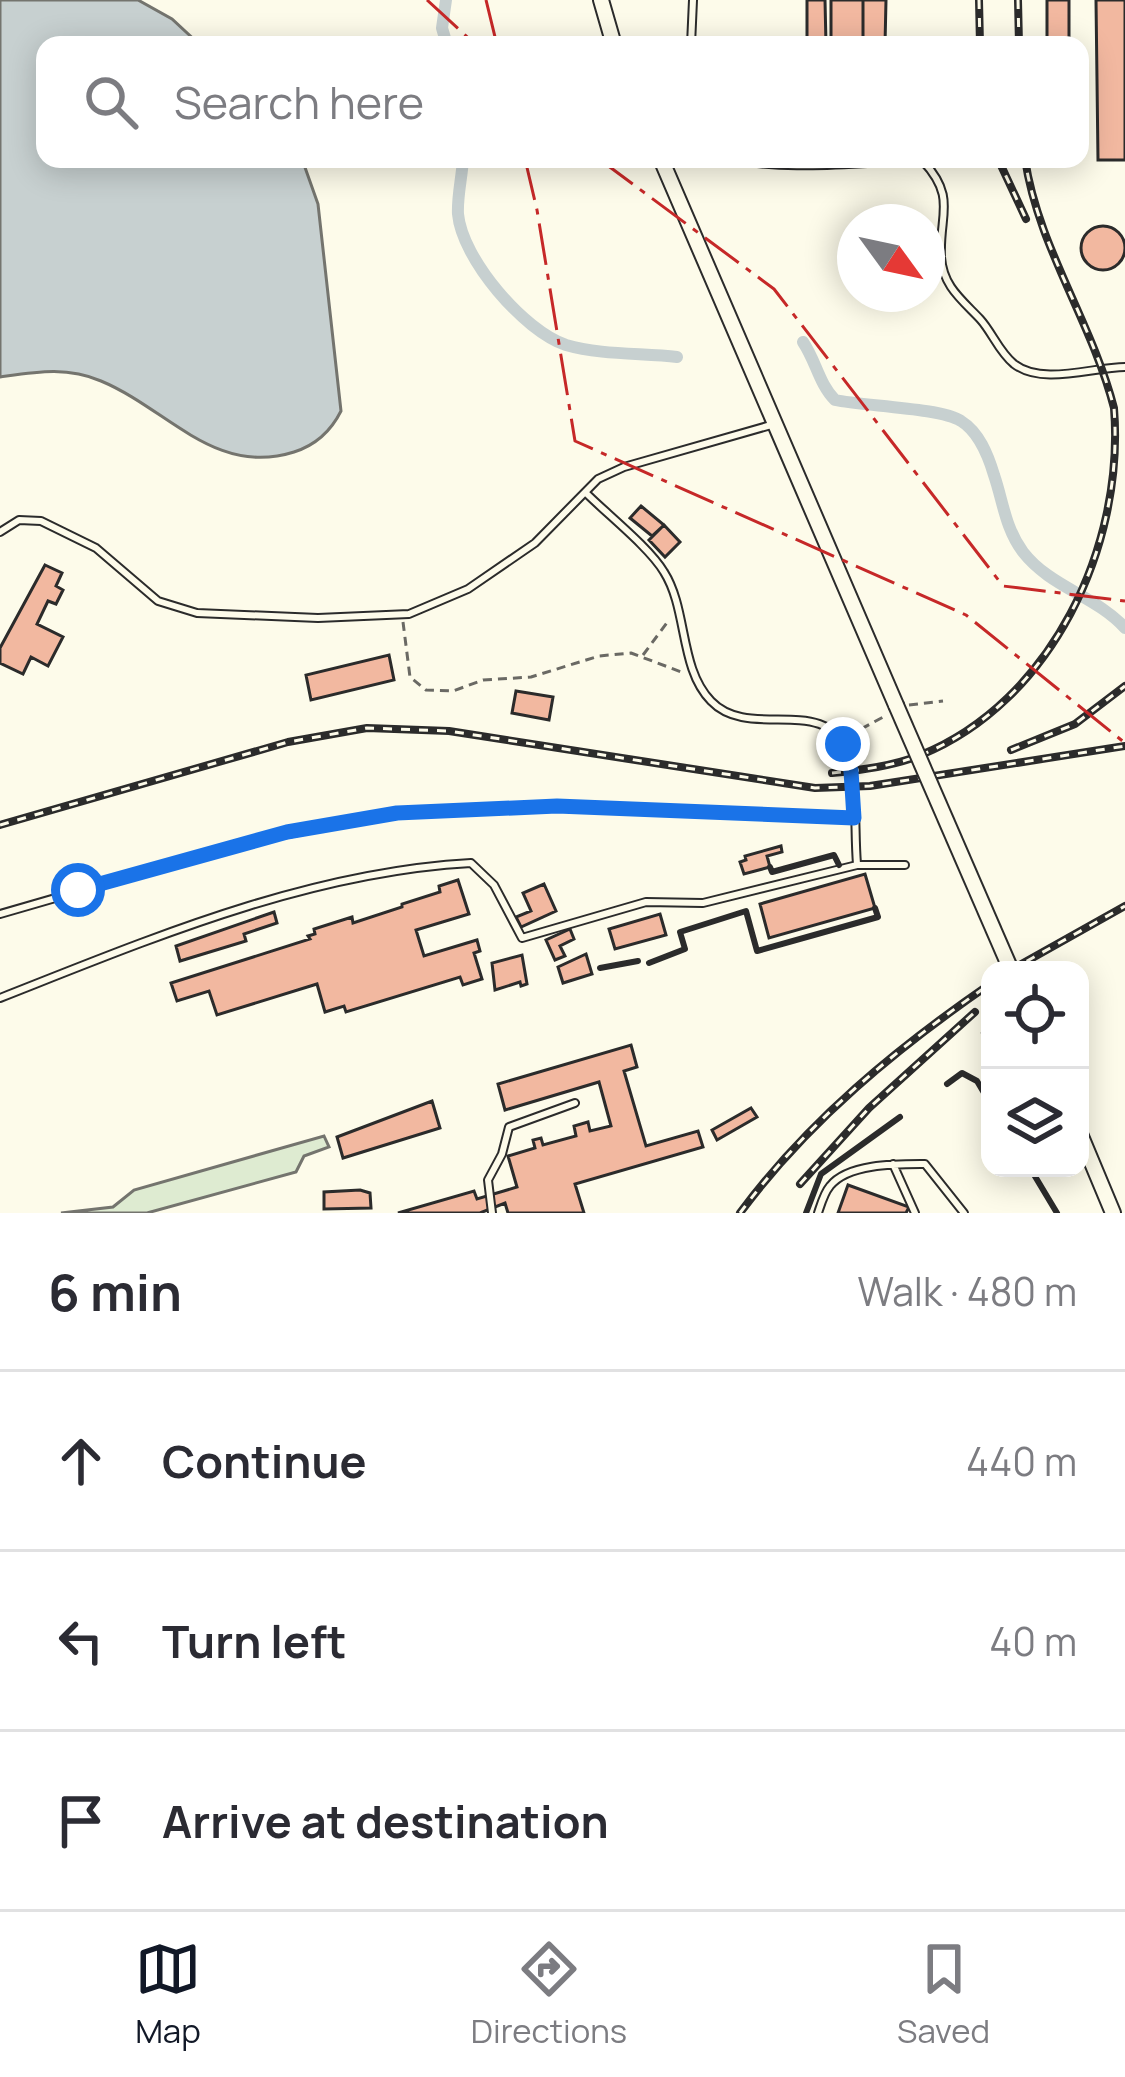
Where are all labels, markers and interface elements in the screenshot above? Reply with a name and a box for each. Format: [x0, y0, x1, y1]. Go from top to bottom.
search box [36, 36, 1089, 168]
icon: search [78, 69, 144, 135]
text: Search here [174, 71, 424, 133]
north arrow [837, 204, 945, 312]
route end [816, 717, 870, 771]
route start [51, 863, 105, 917]
map controls [981, 961, 1089, 1177]
button: locate [981, 961, 1089, 1069]
button: layers [981, 1069, 1089, 1177]
text: 6 min [48, 1257, 182, 1326]
text: Walk · 480 m [857, 1264, 1077, 1318]
icon: ahead [48, 1428, 114, 1494]
text: Continue [162, 1430, 367, 1492]
text: 440 m [966, 1434, 1077, 1488]
icon: left [48, 1608, 114, 1674]
text: Turn left [162, 1610, 347, 1672]
text: 40 m [989, 1614, 1077, 1668]
icon: arrive [48, 1788, 114, 1854]
text: Arrive at destination [162, 1790, 609, 1852]
tab: Map [135, 1936, 201, 2053]
tab: Directions [471, 1936, 627, 2053]
tab: Saved [897, 1936, 990, 2053]

